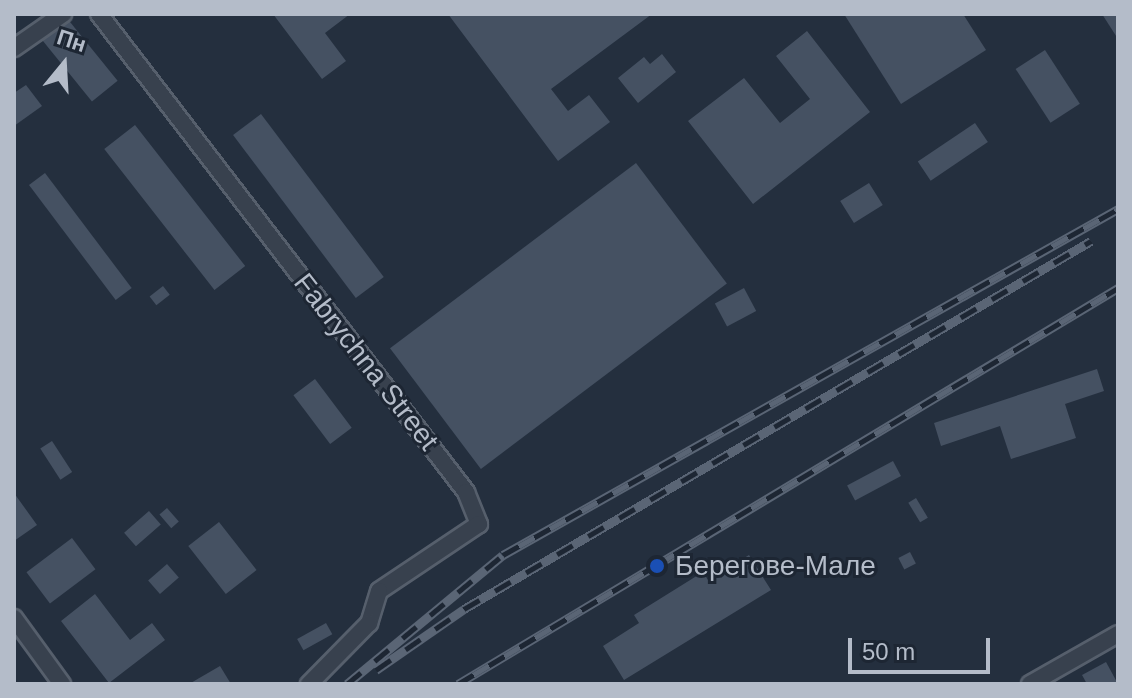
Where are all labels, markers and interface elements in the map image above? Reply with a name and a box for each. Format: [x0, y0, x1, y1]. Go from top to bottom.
north arrow [24, 24, 104, 104]
text: Пн [54, 24, 89, 57]
street label: Fabrychna Street [287, 267, 445, 457]
place label: Берегове-Мале [675, 549, 876, 583]
marker: Берегове-Мале [646, 555, 668, 577]
scale bar [852, 622, 994, 672]
text: 50 m [862, 638, 915, 665]

